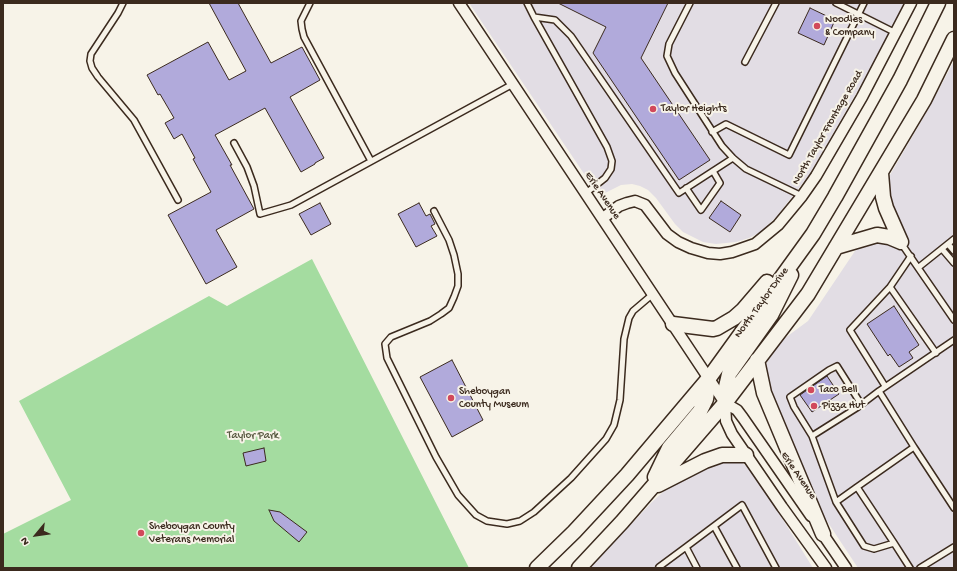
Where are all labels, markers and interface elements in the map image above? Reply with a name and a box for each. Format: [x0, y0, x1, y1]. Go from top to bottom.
place label: Noodles & Company [825, 13, 874, 39]
marker: Noodles & Company [812, 21, 822, 31]
street label: North Taylor Frontage Road [790, 68, 866, 188]
place label: Taylor Heights [661, 102, 726, 116]
marker: Taylor Heights [648, 104, 658, 114]
street label: Erie Avenue [581, 170, 623, 222]
street label: North Taylor Drive [732, 265, 792, 341]
place label: Taco Bell [819, 383, 858, 397]
place label: Sheboygan County Museum [459, 385, 529, 411]
marker: Taco Bell [806, 385, 816, 395]
marker: Sheboygan County Museum [446, 393, 456, 403]
place label: Pizza Hut [822, 399, 865, 413]
marker: Pizza Hut [809, 401, 819, 411]
park label: Taylor Park [227, 429, 279, 443]
street label: Erie Avenue [777, 450, 819, 502]
north arrow [16, 515, 56, 555]
place label: Sheboygan County Veterans Memorial [149, 520, 235, 546]
marker: Sheboygan County Veterans Memorial [136, 528, 146, 538]
text: N [19, 535, 32, 547]

